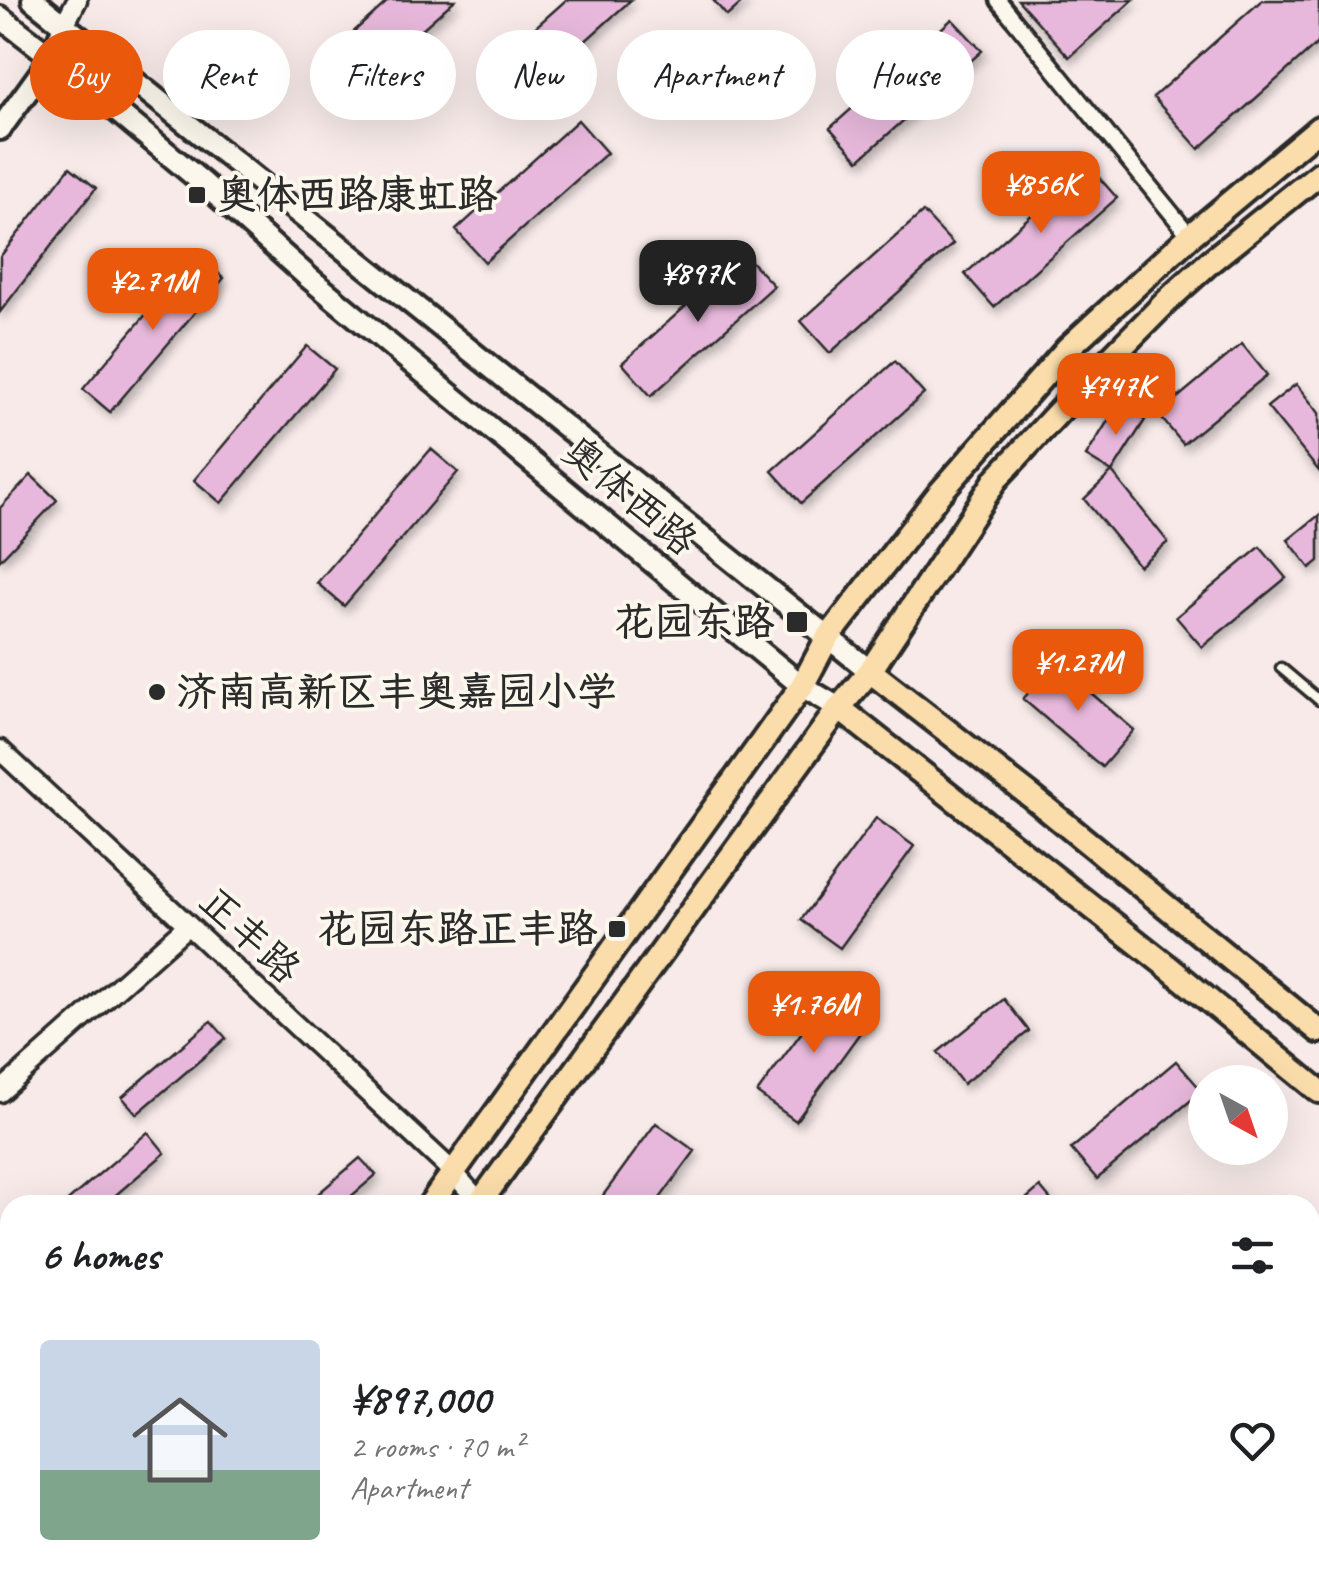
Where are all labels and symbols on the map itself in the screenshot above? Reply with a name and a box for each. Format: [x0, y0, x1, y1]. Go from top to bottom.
pin: ¥856K [971, 151, 1111, 236]
place label: 奥体西路康虹路 [217, 170, 498, 220]
marker: 奥体西路康虹路 [186, 184, 208, 206]
pin: ¥897K [628, 240, 768, 325]
pin: ¥2.71M [72, 248, 234, 333]
pin: ¥747K [1046, 353, 1186, 438]
street label: 奥体西路 [553, 425, 707, 567]
place label: 花园东路 [614, 597, 775, 647]
marker: 花园东路 [784, 609, 810, 635]
pin: ¥1.27M [997, 629, 1159, 714]
place label: 济南高新区丰奥嘉园小学 [177, 667, 617, 717]
marker: 济南高新区丰奥嘉园小学 [146, 681, 168, 703]
street label: 正丰路 [189, 876, 311, 994]
place label: 花园东路正丰路 [317, 904, 598, 954]
marker: 花园东路正丰路 [606, 918, 628, 940]
pin: ¥1.76M [733, 971, 895, 1056]
north arrow [1188, 1065, 1288, 1165]

